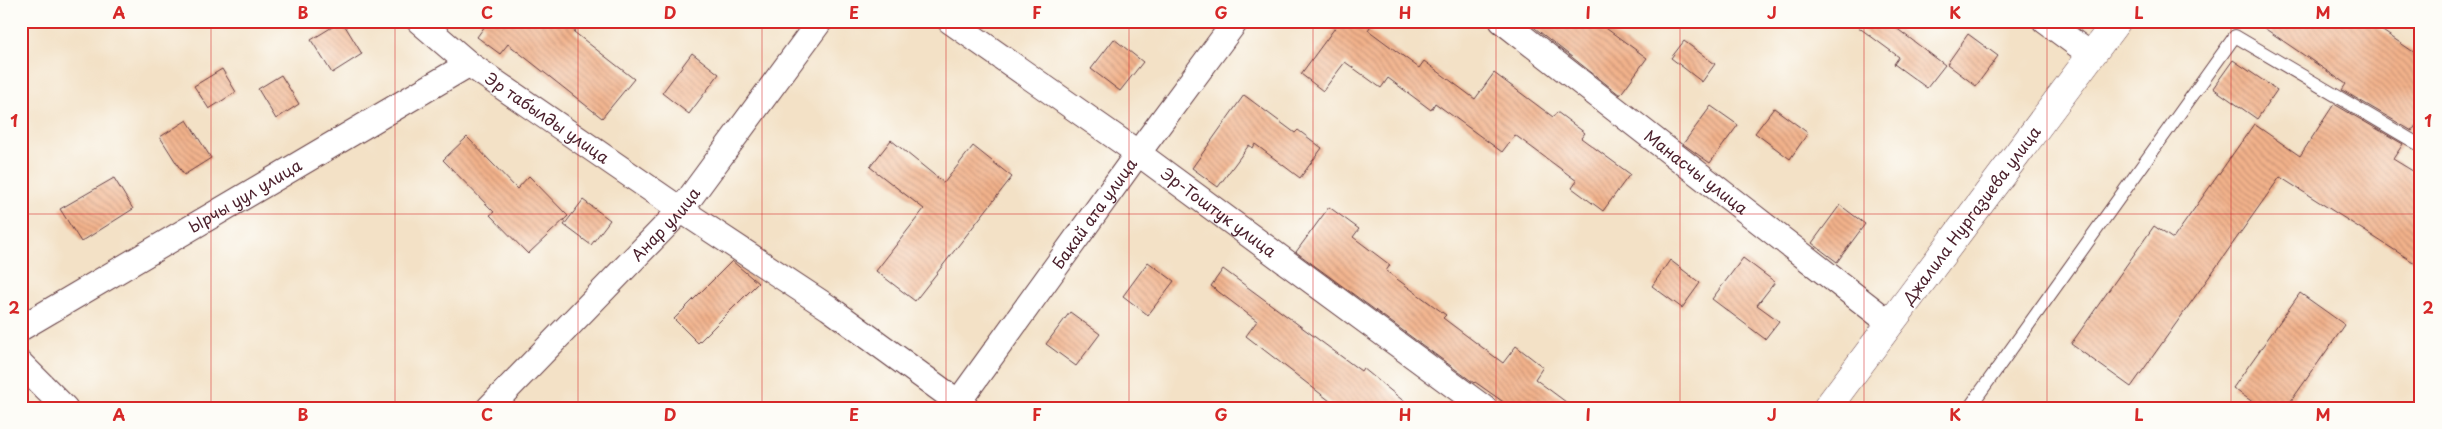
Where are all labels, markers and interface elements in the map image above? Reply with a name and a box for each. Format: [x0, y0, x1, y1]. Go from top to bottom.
text: A [113, 0, 126, 24]
text: B [298, 0, 309, 24]
text: C [481, 0, 493, 24]
text: D [664, 0, 676, 24]
text: E [849, 0, 859, 24]
text: F [1032, 0, 1042, 24]
text: G [1214, 0, 1228, 24]
text: H [1399, 0, 1411, 24]
text: I [1585, 0, 1591, 24]
text: J [1767, 0, 1777, 24]
text: K [1949, 0, 1961, 24]
text: L [2134, 0, 2144, 24]
text: M [2315, 0, 2331, 24]
street label: Эр табылды улица [481, 66, 615, 168]
text: 1 [10, 108, 18, 132]
text: 1 [2424, 108, 2432, 132]
street label: Джалила Нургазиева улица [1895, 120, 2046, 310]
street label: Манасчы улица [1640, 123, 1754, 219]
street label: Ырчы уул улица [183, 152, 306, 238]
street label: Бакай ата улица [1045, 152, 1142, 273]
street label: Эр-Тоштук улица [1156, 161, 1282, 262]
street label: Анар улица [625, 182, 705, 266]
text: 2 [8, 295, 20, 319]
text: 2 [2422, 295, 2434, 319]
text: A [113, 402, 126, 426]
text: B [298, 402, 309, 426]
text: C [481, 402, 493, 426]
text: D [664, 402, 676, 426]
text: E [849, 402, 859, 426]
text: F [1032, 402, 1042, 426]
text: G [1214, 402, 1228, 426]
text: H [1399, 402, 1411, 426]
text: I [1585, 402, 1591, 426]
text: J [1767, 402, 1777, 426]
text: K [1949, 402, 1961, 426]
text: L [2134, 402, 2144, 426]
text: M [2315, 402, 2331, 426]

